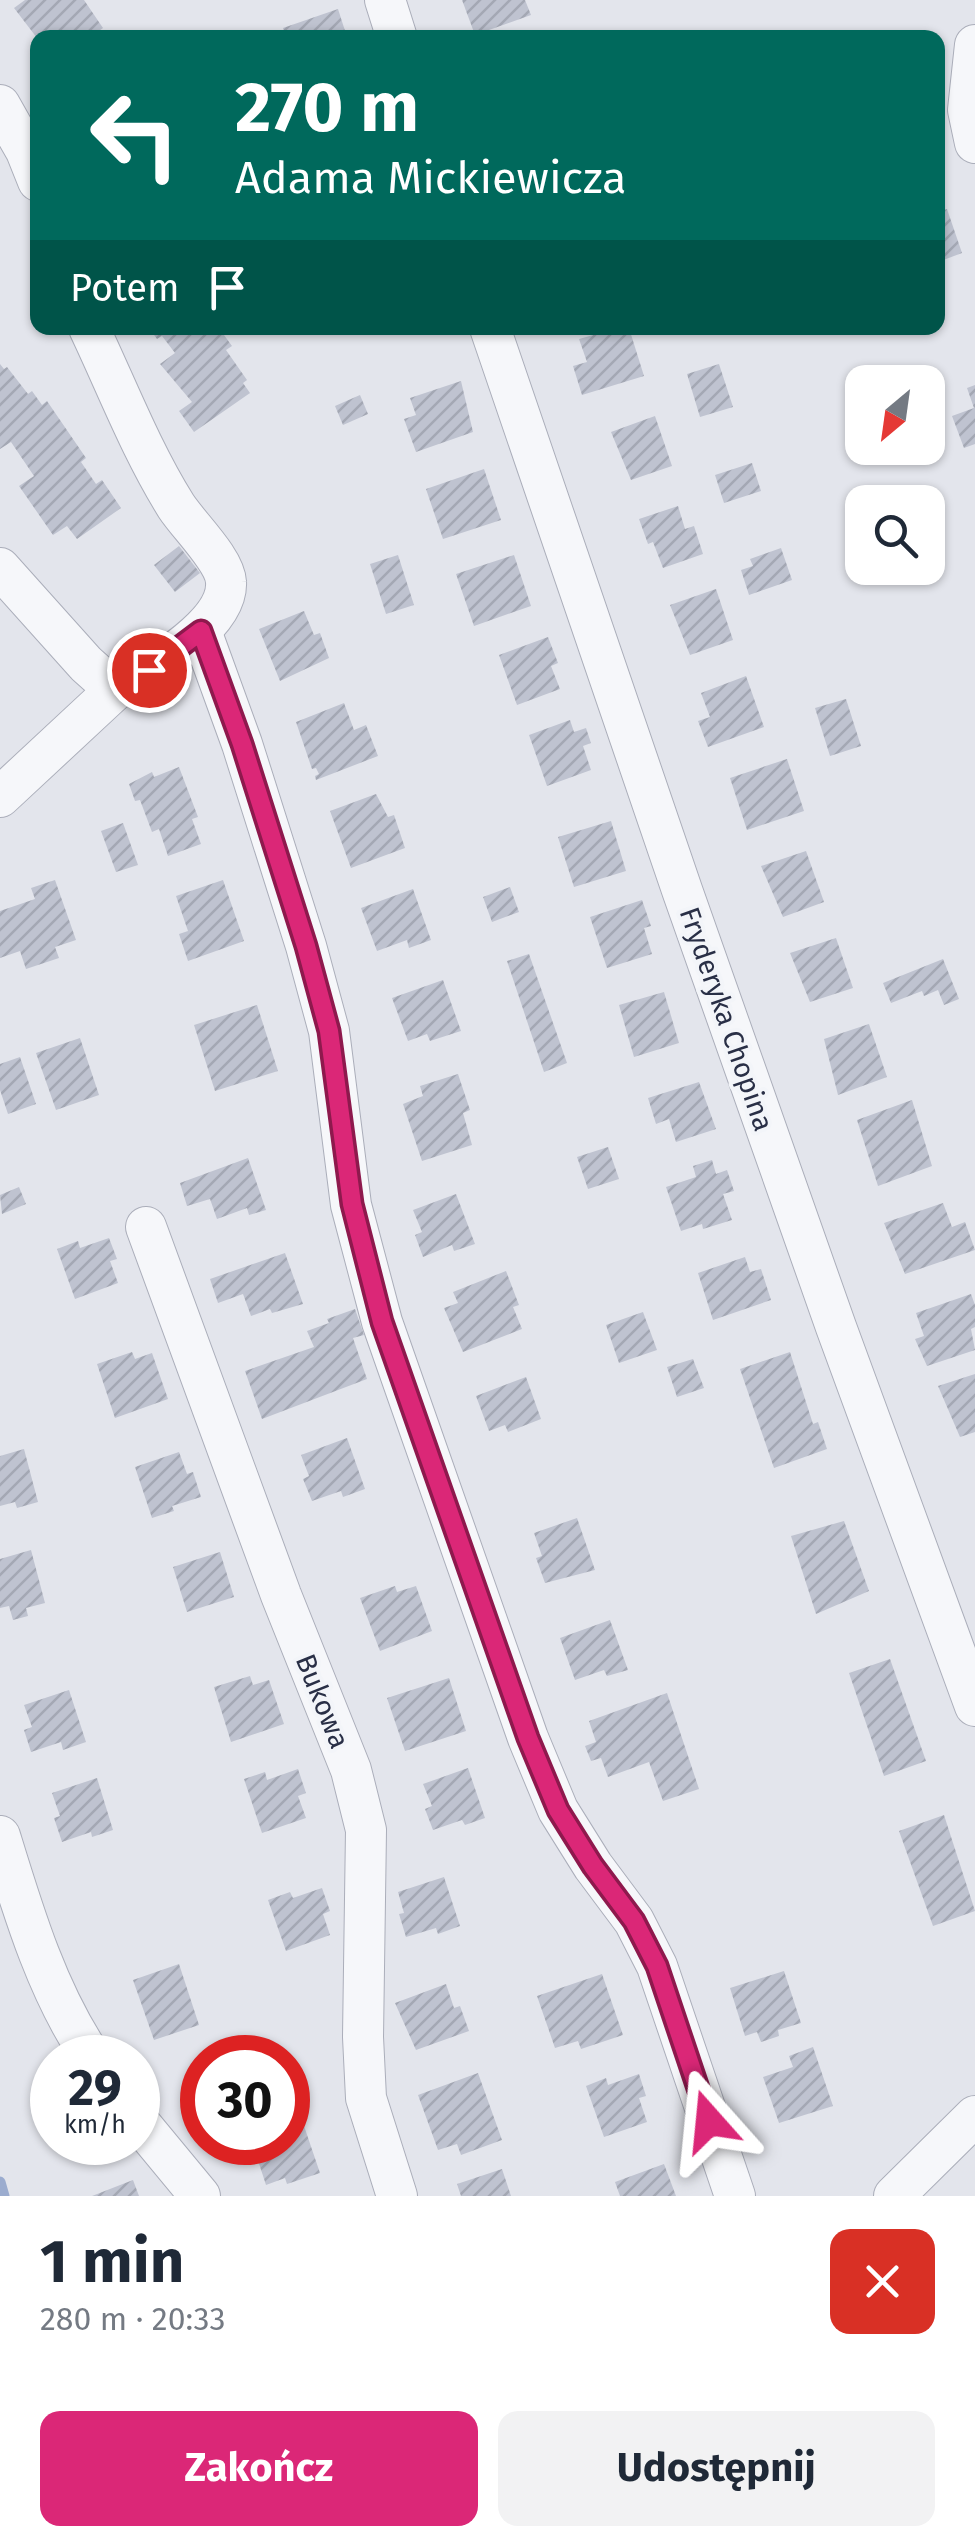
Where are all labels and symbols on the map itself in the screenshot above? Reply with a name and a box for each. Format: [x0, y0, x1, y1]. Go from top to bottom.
north arrow [845, 365, 945, 465]
pin [107, 628, 192, 713]
street label: Fryderyka Chopina [673, 903, 780, 1136]
street label: Bukowa [289, 1649, 356, 1753]
speed limit sign: 30 [180, 2035, 310, 2165]
position arrow [657, 2069, 761, 2173]

